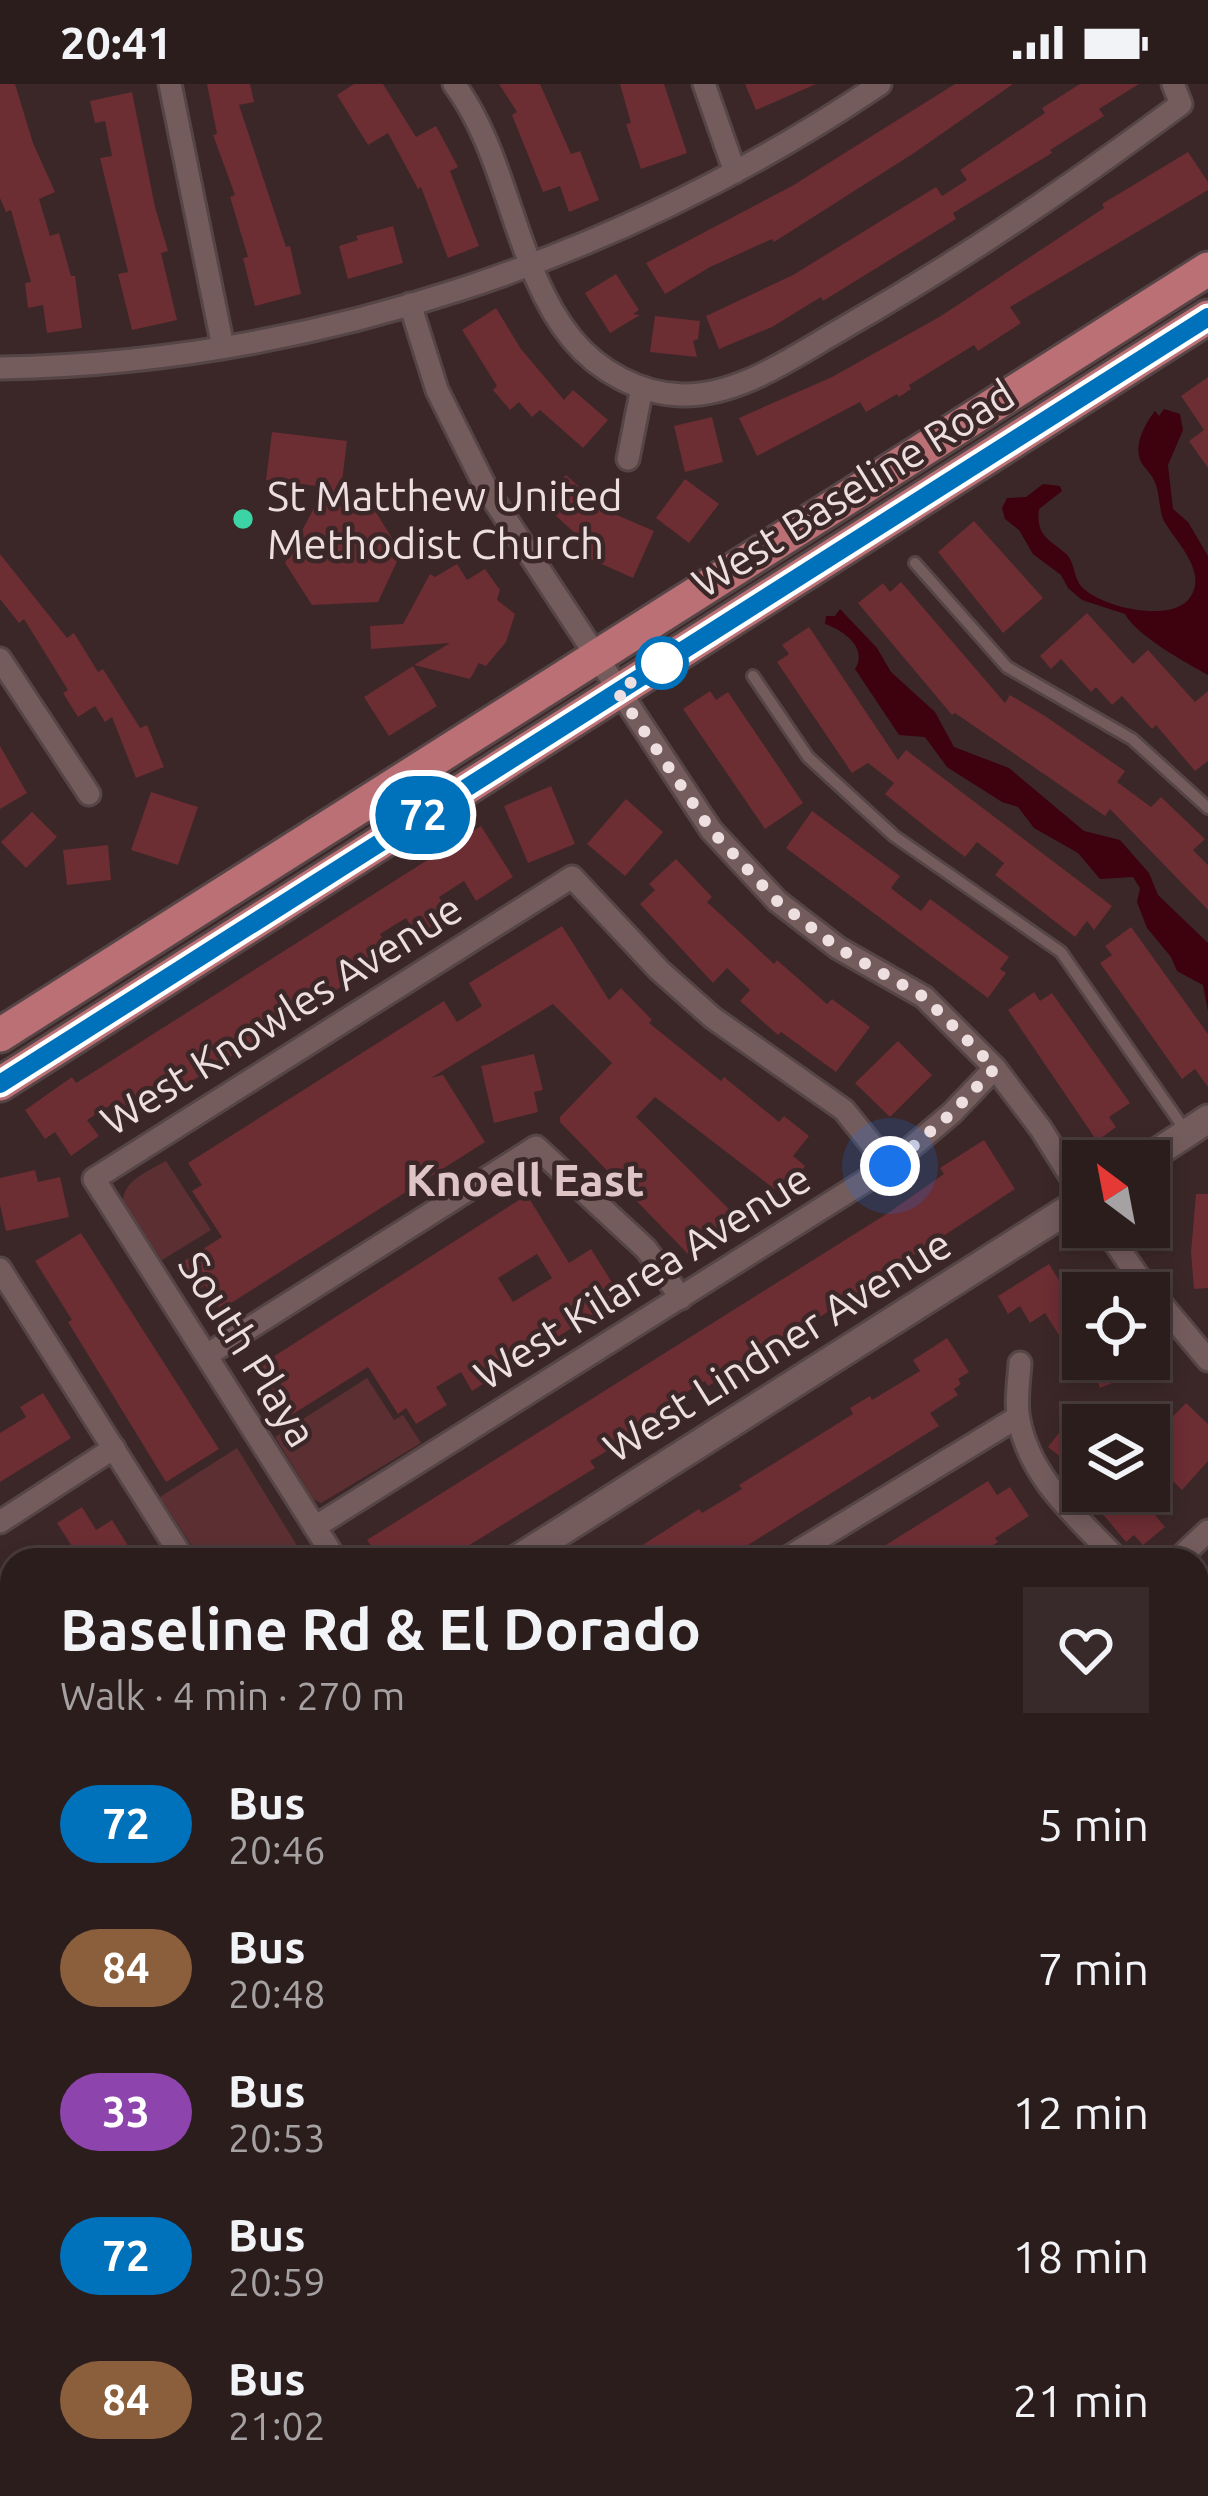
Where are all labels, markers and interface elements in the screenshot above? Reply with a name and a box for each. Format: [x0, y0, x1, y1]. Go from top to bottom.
text: 20:41 [60, 17, 173, 68]
street label: West Baseline Road [684, 370, 1022, 606]
place label: St Matthew United Methodist Church [267, 472, 623, 567]
marker: St Matthew United Methodist Church [230, 506, 256, 532]
unlabelled marker [637, 638, 687, 688]
line badge: 72 [369, 776, 477, 854]
text: 72 [399, 791, 447, 838]
street label: West Knowles Avenue [92, 884, 470, 1144]
your location [860, 1136, 920, 1196]
north arrow [1062, 1140, 1170, 1248]
map controls [1062, 1140, 1170, 1512]
district label: Knoell East [406, 1154, 644, 1205]
street label: West Kilarea Avenue [466, 1154, 818, 1398]
street label: West Lindner Avenue [595, 1219, 959, 1471]
street label: South Playa [170, 1243, 326, 1455]
button: locate [1062, 1272, 1170, 1380]
button: layers [1062, 1404, 1170, 1512]
button: heart [1023, 1587, 1149, 1713]
text: Baseline Rd & El Dorado [60, 1597, 701, 1661]
text: Walk · 4 min · 270 m [60, 1674, 405, 1717]
text: Bus [228, 1777, 305, 1828]
text: 5 min [1038, 1799, 1149, 1850]
text: 72 [102, 1800, 150, 1847]
text: 20:46 [228, 1828, 326, 1871]
text: Bus [228, 1921, 305, 1972]
text: 7 min [1038, 1943, 1149, 1994]
text: 84 [102, 1944, 150, 1991]
text: 20:48 [228, 1972, 326, 2015]
text: Bus [228, 2065, 305, 2116]
text: 12 min [1012, 2087, 1149, 2138]
text: 33 [102, 2088, 150, 2135]
text: 20:53 [228, 2116, 326, 2159]
text: Bus [228, 2209, 305, 2260]
text: 18 min [1012, 2231, 1149, 2282]
text: 72 [102, 2232, 150, 2279]
text: 20:59 [228, 2260, 326, 2303]
text: Bus [228, 2353, 305, 2404]
text: 21 min [1012, 2375, 1149, 2426]
text: 84 [102, 2376, 150, 2423]
text: 21:02 [228, 2404, 326, 2447]

